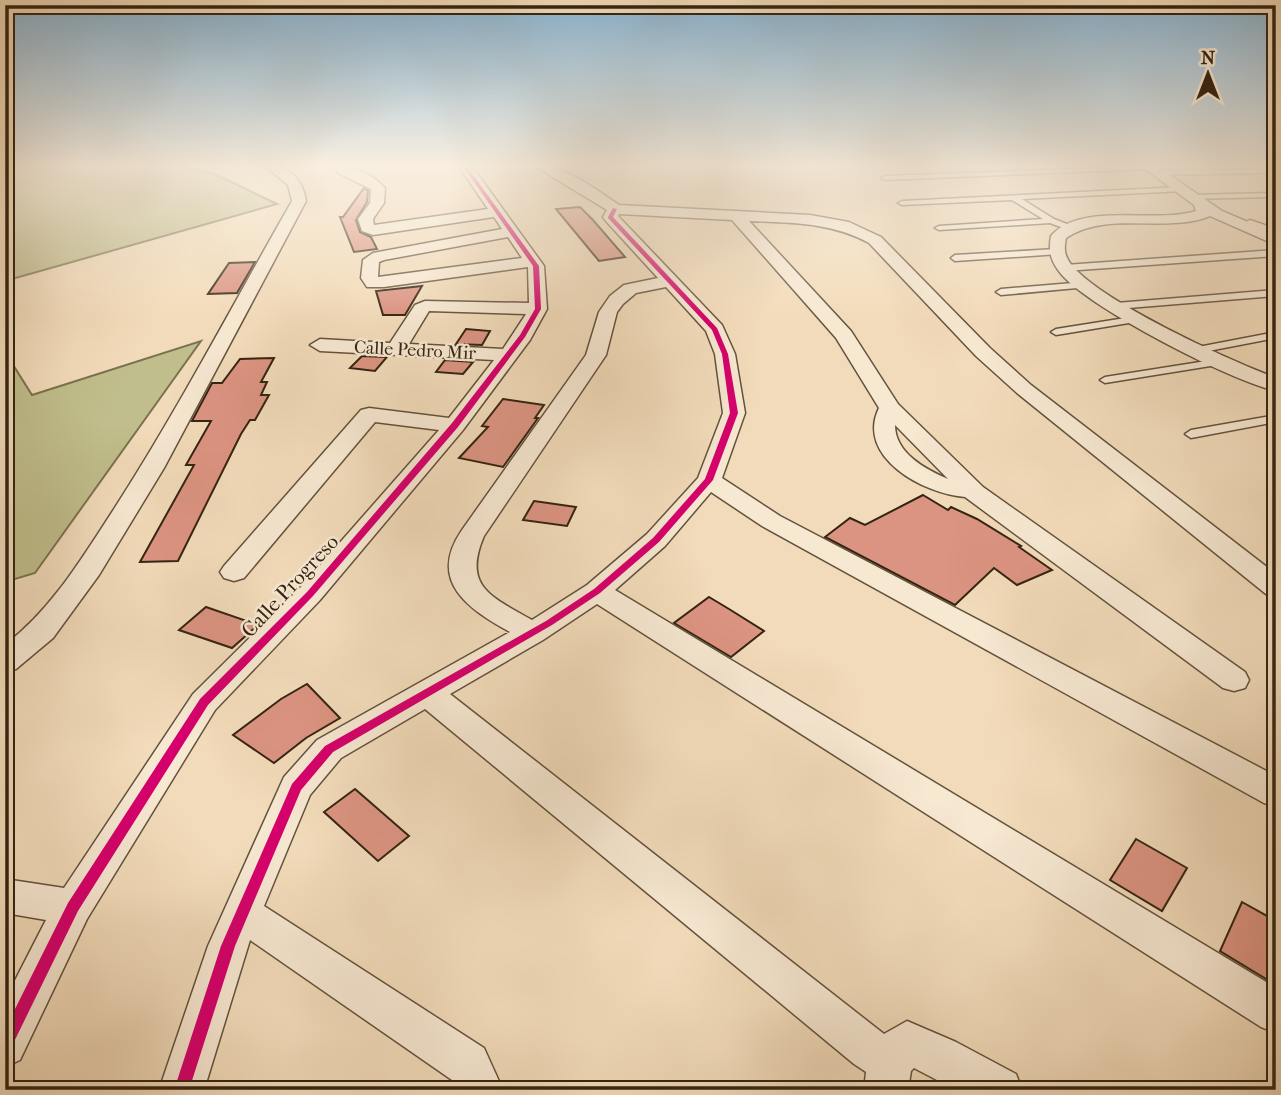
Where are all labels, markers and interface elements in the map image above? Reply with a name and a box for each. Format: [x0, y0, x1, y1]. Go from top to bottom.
north arrow [1172, 38, 1242, 108]
text: N [1201, 47, 1216, 69]
street label: Calle Pedro Mir [353, 337, 477, 364]
street label: Calle Progreso [236, 530, 344, 642]

